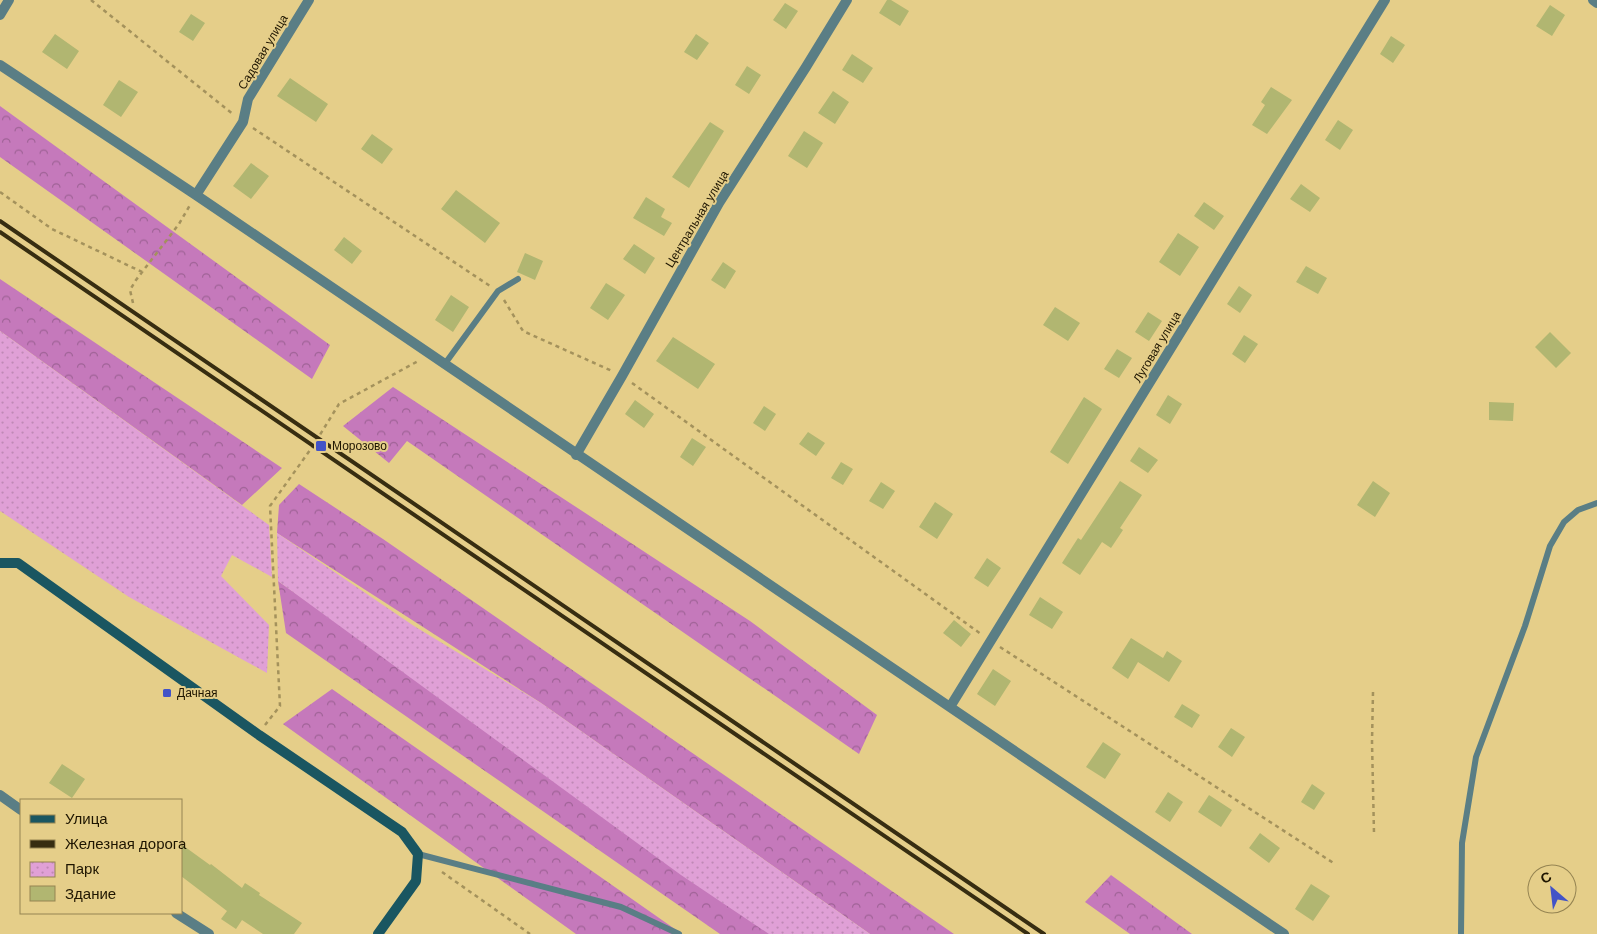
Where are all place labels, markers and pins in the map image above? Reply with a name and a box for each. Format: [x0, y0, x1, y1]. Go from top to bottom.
marker: Морозово [314, 439, 328, 453]
place label: Морозово [332, 439, 387, 453]
place label: Дачная [177, 686, 218, 700]
marker: Дачная [161, 687, 173, 699]

